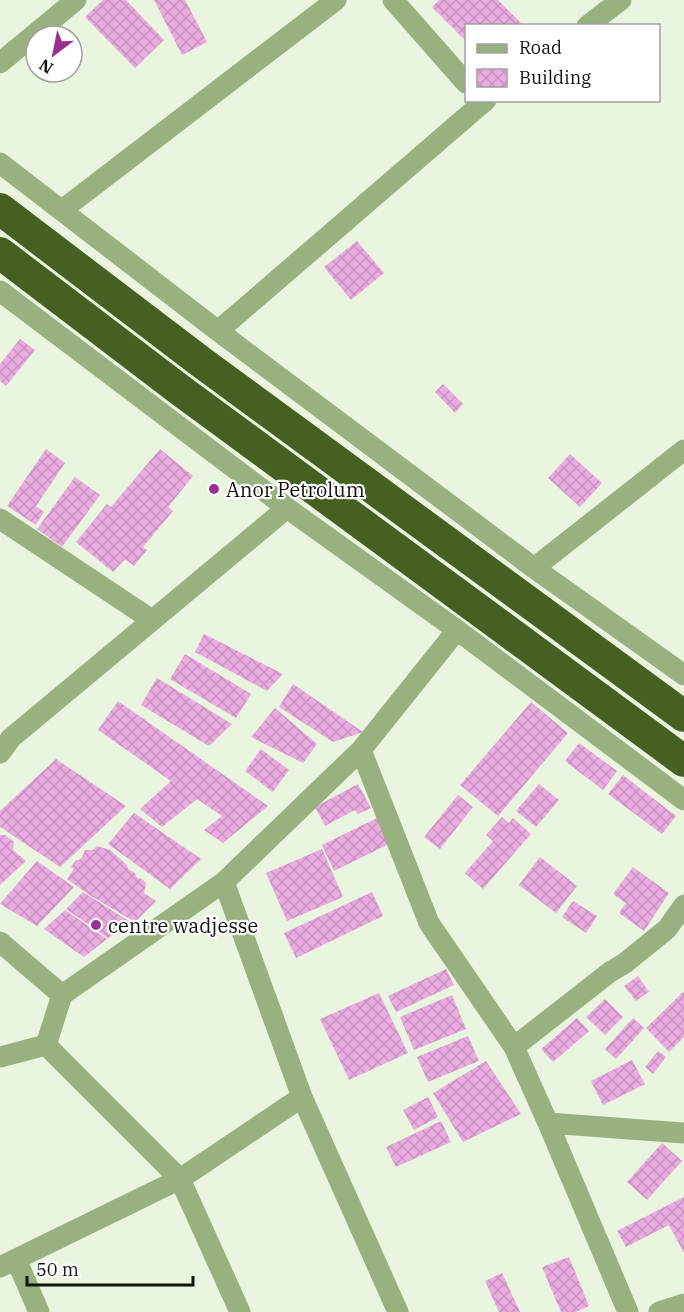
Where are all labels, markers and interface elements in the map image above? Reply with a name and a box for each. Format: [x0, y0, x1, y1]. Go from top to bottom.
north arrow [24, 24, 84, 84]
legend [465, 24, 660, 102]
text: Road [519, 36, 562, 59]
text: N [35, 55, 57, 79]
text: Building [519, 66, 591, 89]
place label: Anor Petrolum [226, 476, 365, 503]
marker: Anor Petrolum [207, 482, 221, 496]
place label: centre wadjesse [108, 912, 258, 939]
marker: centre wadjesse [89, 918, 103, 932]
scale bar [27, 1249, 194, 1287]
text: 50 m [36, 1258, 79, 1281]

